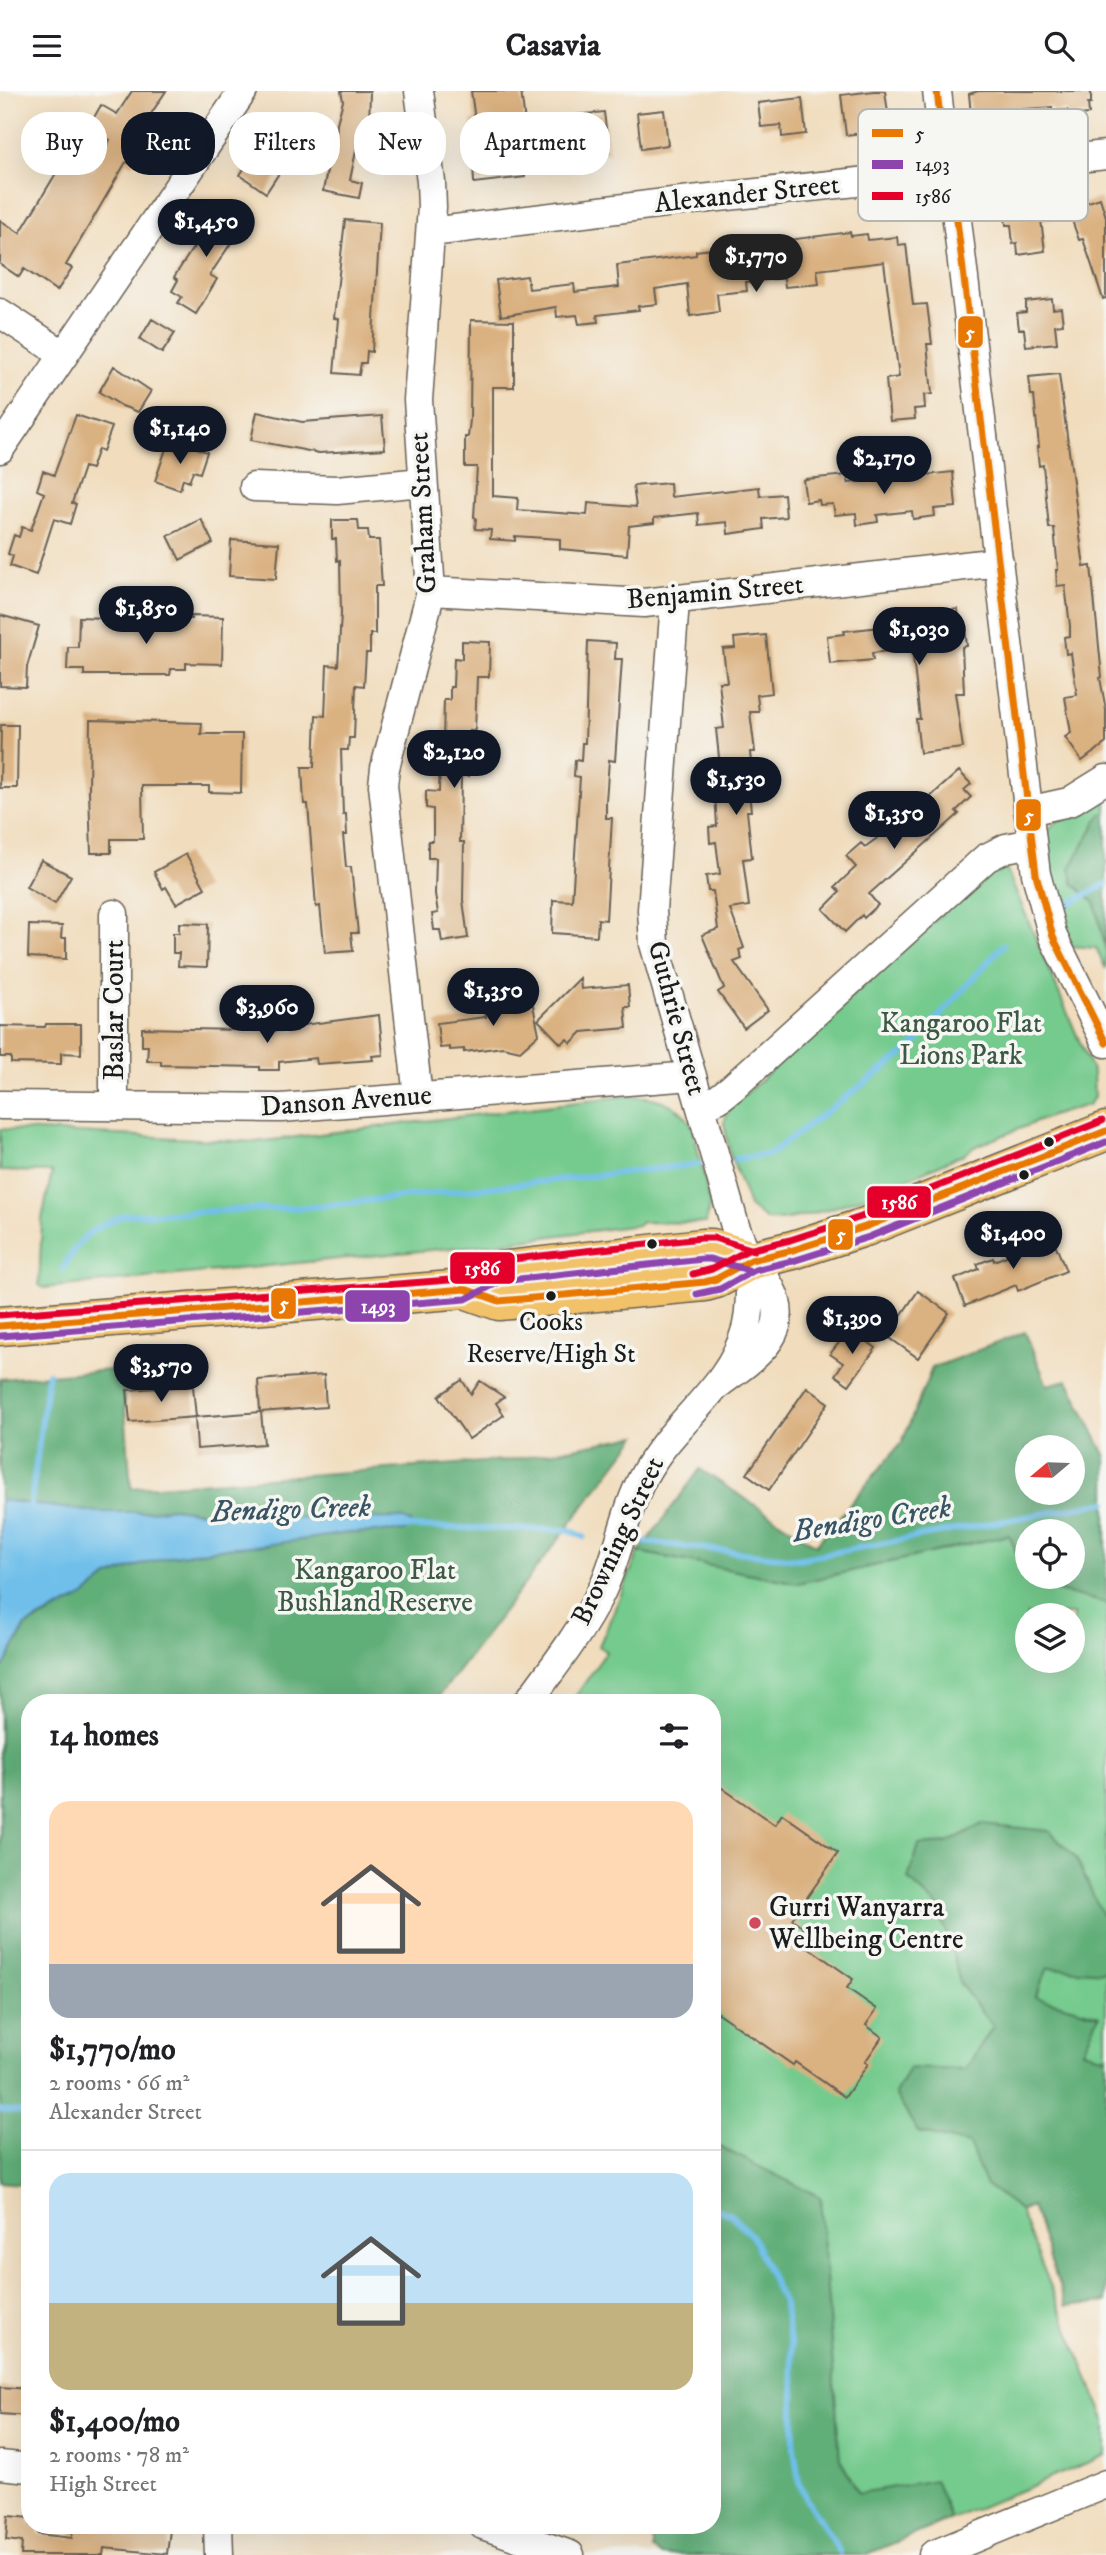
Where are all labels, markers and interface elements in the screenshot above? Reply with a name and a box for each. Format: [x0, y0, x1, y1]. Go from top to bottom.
text: Casavia [506, 26, 600, 66]
icon: menu [28, 27, 66, 65]
icon: search [1040, 27, 1078, 65]
legend [858, 109, 1088, 221]
chip: Buy [21, 112, 107, 175]
chip: Rent [121, 112, 215, 175]
chip: Filters [229, 112, 340, 175]
chip: New [354, 112, 446, 175]
chip: Apartment [460, 112, 610, 175]
text: 5 [915, 123, 925, 146]
text: 1493 [915, 154, 949, 177]
street label: Alexander Street [653, 167, 841, 221]
text: 1586 [915, 186, 952, 209]
pin: $1,450 [149, 199, 263, 259]
text: $1,450 [174, 207, 238, 236]
pin: $1,770 [699, 235, 813, 294]
text: $1,770 [725, 242, 787, 271]
line badge: 5 [957, 315, 984, 349]
text: 5 [964, 322, 975, 345]
pin: $1,140 [123, 407, 237, 466]
text: $1,140 [149, 414, 211, 443]
street label: Graham Street [401, 431, 445, 595]
pin: $2,170 [827, 437, 941, 496]
text: $2,170 [852, 444, 916, 473]
street label: Benjamin Street [625, 567, 805, 617]
pin: $1,850 [89, 587, 203, 646]
text: $1,850 [115, 594, 177, 623]
pin: $1,030 [862, 607, 976, 667]
text: $1,030 [889, 615, 949, 644]
pin: $2,120 [397, 731, 511, 790]
text: $2,120 [423, 738, 485, 767]
pin: $1,530 [679, 757, 793, 817]
text: $1,530 [706, 765, 766, 794]
pin: $1,350 [837, 791, 951, 851]
line badge: 5 [1015, 798, 1042, 832]
text: $1,350 [864, 799, 924, 828]
text: 5 [1023, 805, 1034, 828]
street label: Guthrie Street [640, 937, 714, 1099]
street label: Baslar Court [97, 940, 132, 1080]
pin: $1,350 [436, 969, 550, 1028]
text: $1,350 [463, 976, 523, 1005]
pin: $3,960 [210, 985, 324, 1045]
text: $3,960 [235, 993, 299, 1022]
park label: Kangaroo Flat Lions Park [880, 1006, 1042, 1073]
street label: Danson Avenue [259, 1078, 433, 1124]
unlabelled marker [1042, 1135, 1056, 1149]
unlabelled marker [1017, 1168, 1031, 1182]
line badge: 1586 [866, 1185, 932, 1219]
text: 1586 [881, 1192, 918, 1215]
pin: $1,400 [956, 1211, 1070, 1271]
line badge: 5 [827, 1218, 854, 1251]
text: $1,400 [980, 1219, 1046, 1248]
text: 5 [835, 1224, 846, 1247]
unlabelled marker [645, 1237, 659, 1251]
line badge: 1586 [449, 1251, 516, 1285]
text: 1586 [464, 1258, 501, 1281]
line badge: 5 [270, 1287, 297, 1320]
line badge: 1493 [344, 1289, 411, 1323]
marker: Cooks Reserve/High St [544, 1289, 558, 1303]
text: 5 [278, 1293, 289, 1316]
text: 1493 [361, 1296, 395, 1319]
pin: $1,390 [795, 1297, 909, 1356]
text: $1,390 [822, 1304, 882, 1333]
place label: Cooks Reserve/High St [467, 1306, 636, 1371]
pin: $3,570 [104, 1345, 218, 1404]
text: $3,570 [130, 1352, 192, 1381]
north arrow [1015, 1435, 1085, 1505]
map controls [1015, 1435, 1085, 1673]
street label: Browning Street [564, 1451, 672, 1631]
water label: Bendigo Creek [209, 1489, 372, 1531]
water label: Bendigo Creek [789, 1489, 954, 1551]
button: locate [1015, 1519, 1085, 1589]
park label: Kangaroo Flat Bushland Reserve [277, 1553, 473, 1620]
button: layers [1015, 1603, 1085, 1673]
icon: filters [655, 1717, 693, 1755]
text: 14 homes [49, 1718, 159, 1755]
icon: home [308, 1846, 434, 1972]
place label: Gurri Wanyarra Wellbeing Centre [768, 1890, 964, 1957]
marker: Gurri Wanyarra Wellbeing Centre [747, 1915, 763, 1931]
text: $1,770/mo [49, 2032, 176, 2069]
text: 2 rooms · 66 m² [49, 2069, 189, 2098]
text: Alexander Street [49, 2098, 202, 2127]
icon: home [308, 2218, 434, 2344]
text: $1,400/mo [49, 2404, 180, 2441]
text: 2 rooms · 78 m² [49, 2441, 189, 2470]
text: High Street [49, 2470, 157, 2499]

